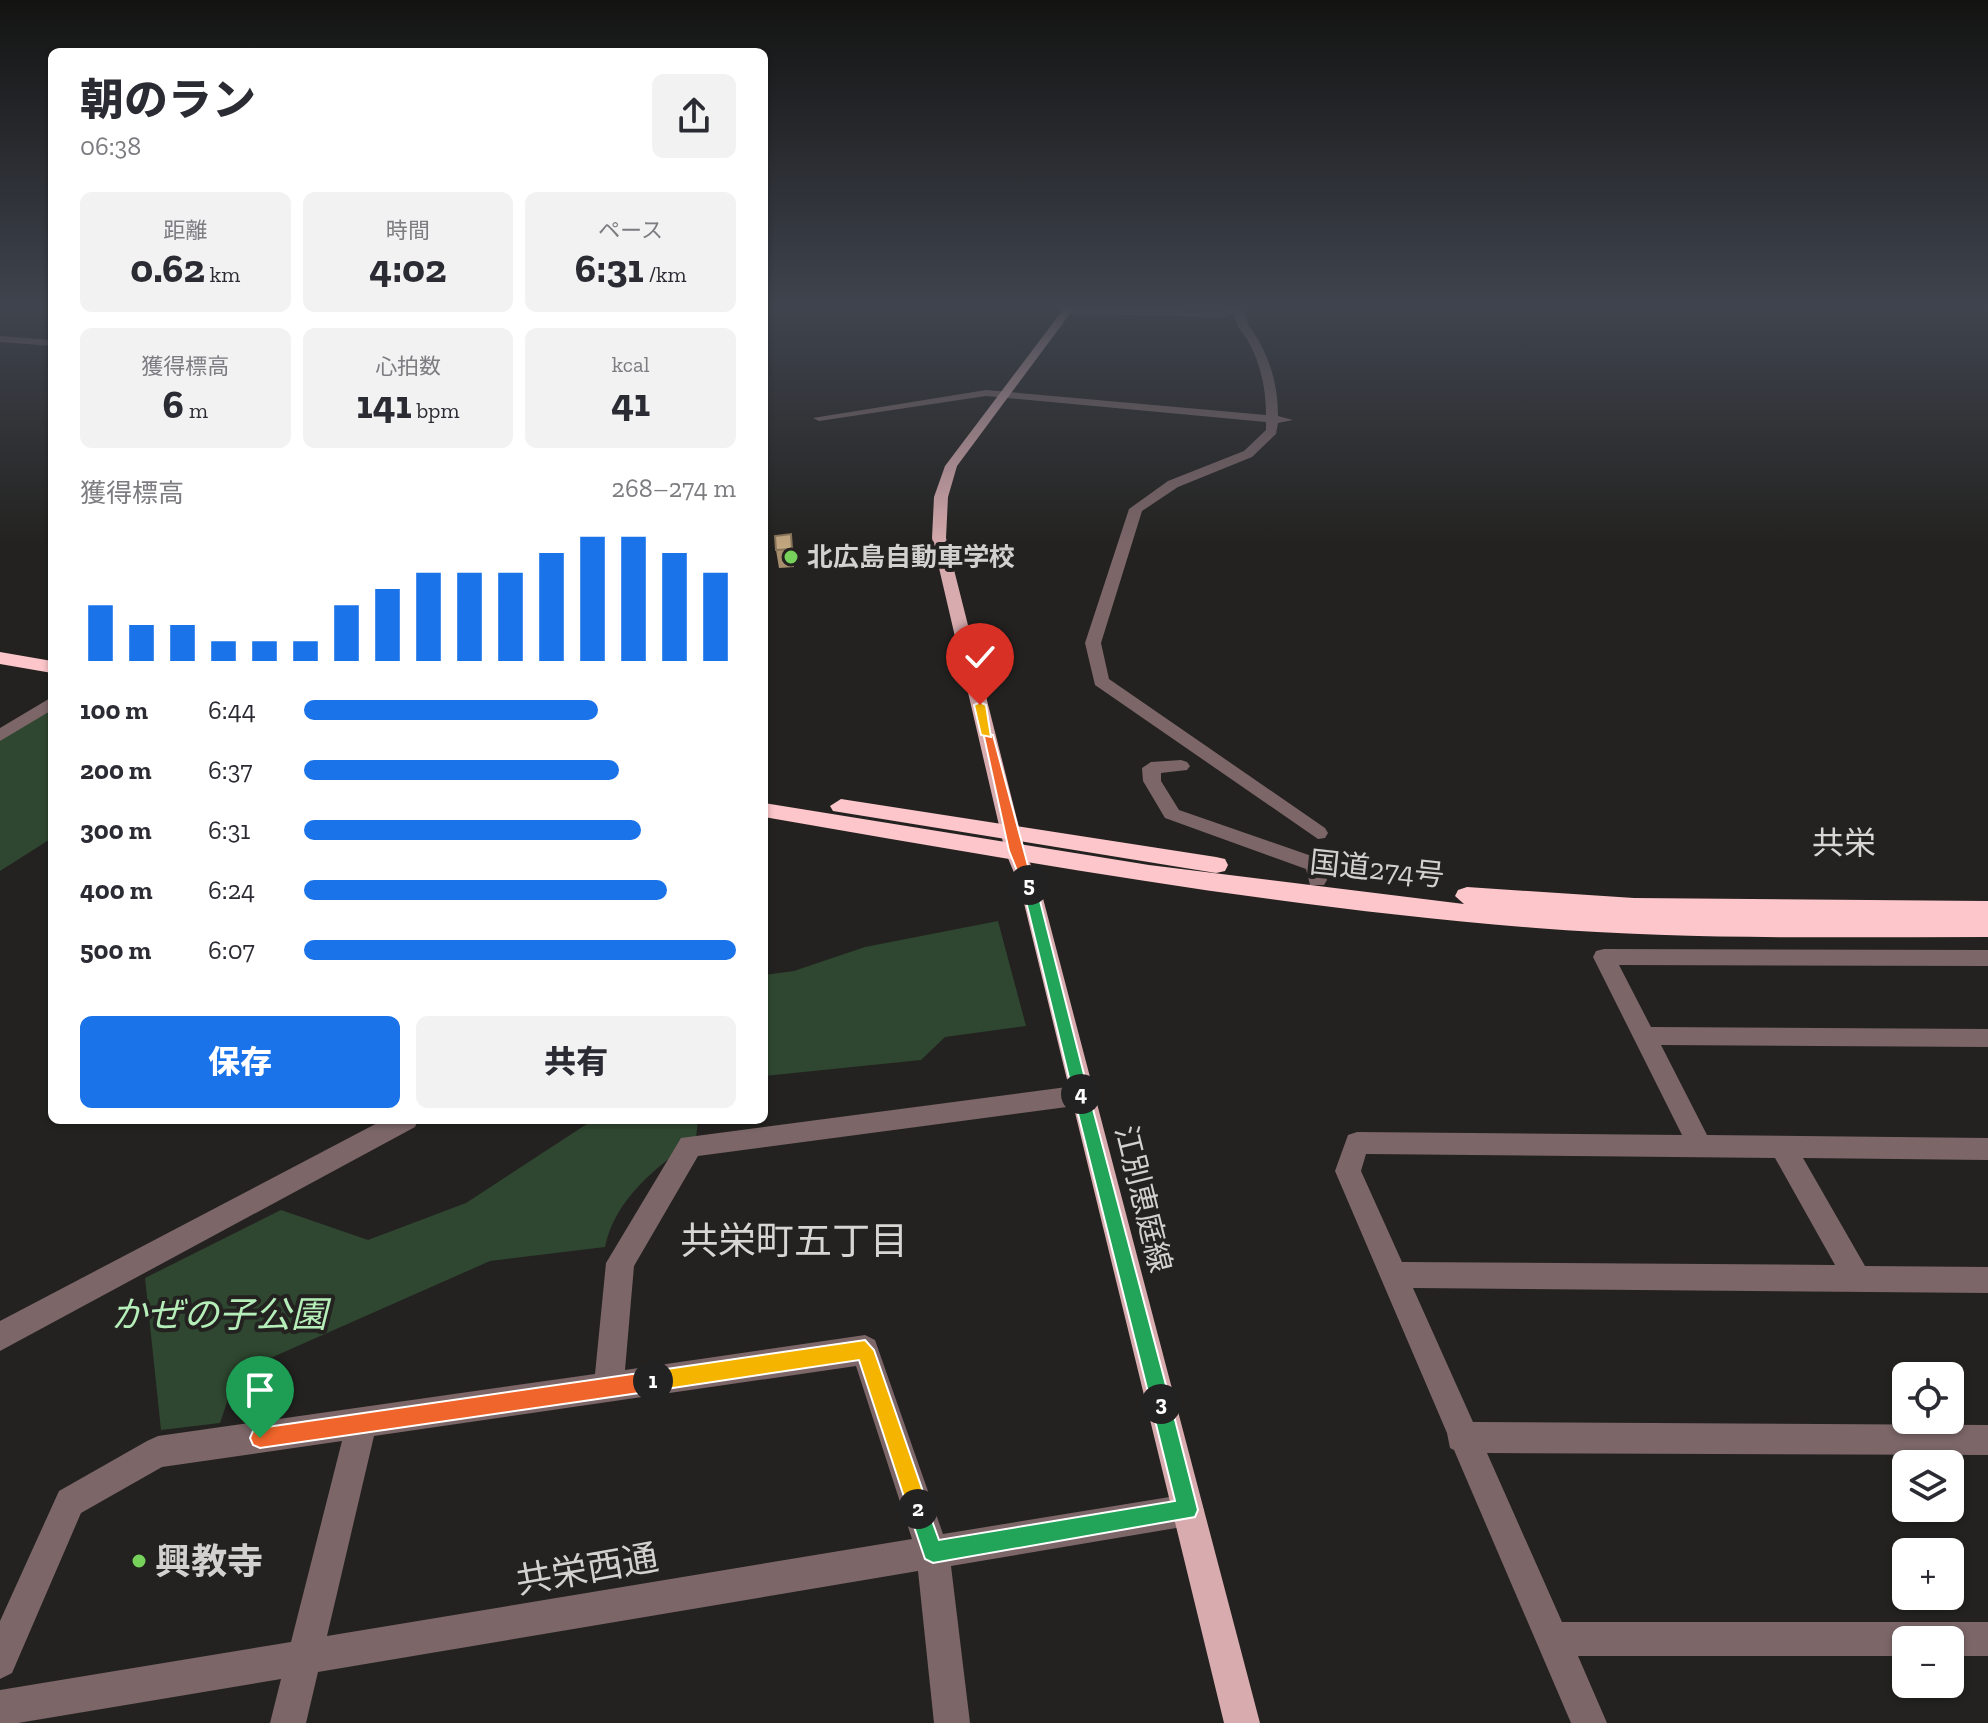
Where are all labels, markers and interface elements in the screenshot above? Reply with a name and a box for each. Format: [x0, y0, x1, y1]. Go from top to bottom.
text: 朝のラン [80, 73, 256, 126]
button: share [652, 74, 736, 158]
text: 06:38 [80, 130, 141, 162]
text: 距離 [163, 217, 207, 244]
text: 時間 [386, 217, 430, 244]
text: ペース [598, 217, 663, 244]
text: 0.62 [130, 244, 205, 292]
text: 4:02 [369, 244, 447, 292]
text: 6:31 [575, 244, 644, 292]
text: km [205, 261, 240, 288]
text: /km [644, 261, 687, 288]
text: kcal [612, 351, 650, 378]
text: 獲得標高 [141, 353, 229, 380]
text: 心拍数 [375, 353, 441, 380]
text: 41 [611, 378, 650, 426]
text: 6 [163, 380, 184, 428]
text: 141 [357, 380, 412, 428]
text: m [184, 397, 208, 424]
text: bpm [412, 397, 459, 424]
text: 268–274 m [612, 472, 736, 504]
text: 獲得標高 [80, 477, 184, 509]
place label: 北広島自動車学校 [807, 541, 1015, 573]
marker: 北広島自動車学校 [782, 548, 800, 566]
pin [946, 623, 1014, 705]
icon: check [958, 635, 1002, 679]
text: 100 m [80, 694, 148, 726]
text: 6:44 [208, 694, 256, 726]
text: 200 m [80, 754, 152, 786]
text: 6:37 [208, 754, 253, 786]
text: 300 m [80, 814, 151, 846]
text: 6:31 [208, 814, 250, 846]
district label: 共栄 [1812, 824, 1876, 862]
street label: 国道274号 [1308, 844, 1446, 894]
pin: 5 [1009, 865, 1049, 905]
text: 5 [1023, 871, 1035, 898]
text: 400 m [80, 874, 152, 906]
text: 6:24 [208, 874, 255, 906]
text: 500 m [80, 934, 151, 966]
text: 6:07 [208, 934, 255, 966]
button: 保存 [80, 1016, 400, 1108]
button: 共有 [416, 1016, 736, 1108]
pin: 4 [1061, 1074, 1101, 1114]
text: 4 [1075, 1080, 1087, 1107]
street label: 江別恵庭線 [1107, 1122, 1179, 1276]
district label: 共栄町五丁目 [680, 1218, 908, 1264]
park label: かぜの子公園 [111, 1293, 332, 1336]
pin [226, 1356, 294, 1438]
pin: 1 [633, 1361, 673, 1401]
map controls [1892, 1362, 1964, 1698]
button: locate [1892, 1362, 1964, 1434]
text: 1 [649, 1367, 657, 1394]
icon: arrive [238, 1368, 282, 1412]
pin: 3 [1141, 1384, 1181, 1424]
text: 3 [1155, 1390, 1167, 1417]
button: layers [1892, 1450, 1964, 1522]
pin: 2 [898, 1489, 938, 1529]
text: 2 [912, 1495, 924, 1522]
street label: 共栄西通 [512, 1535, 662, 1603]
button: + [1892, 1538, 1964, 1610]
place label: 興教寺 [155, 1540, 263, 1583]
marker: 興教寺 [130, 1552, 148, 1570]
button: − [1892, 1626, 1964, 1698]

